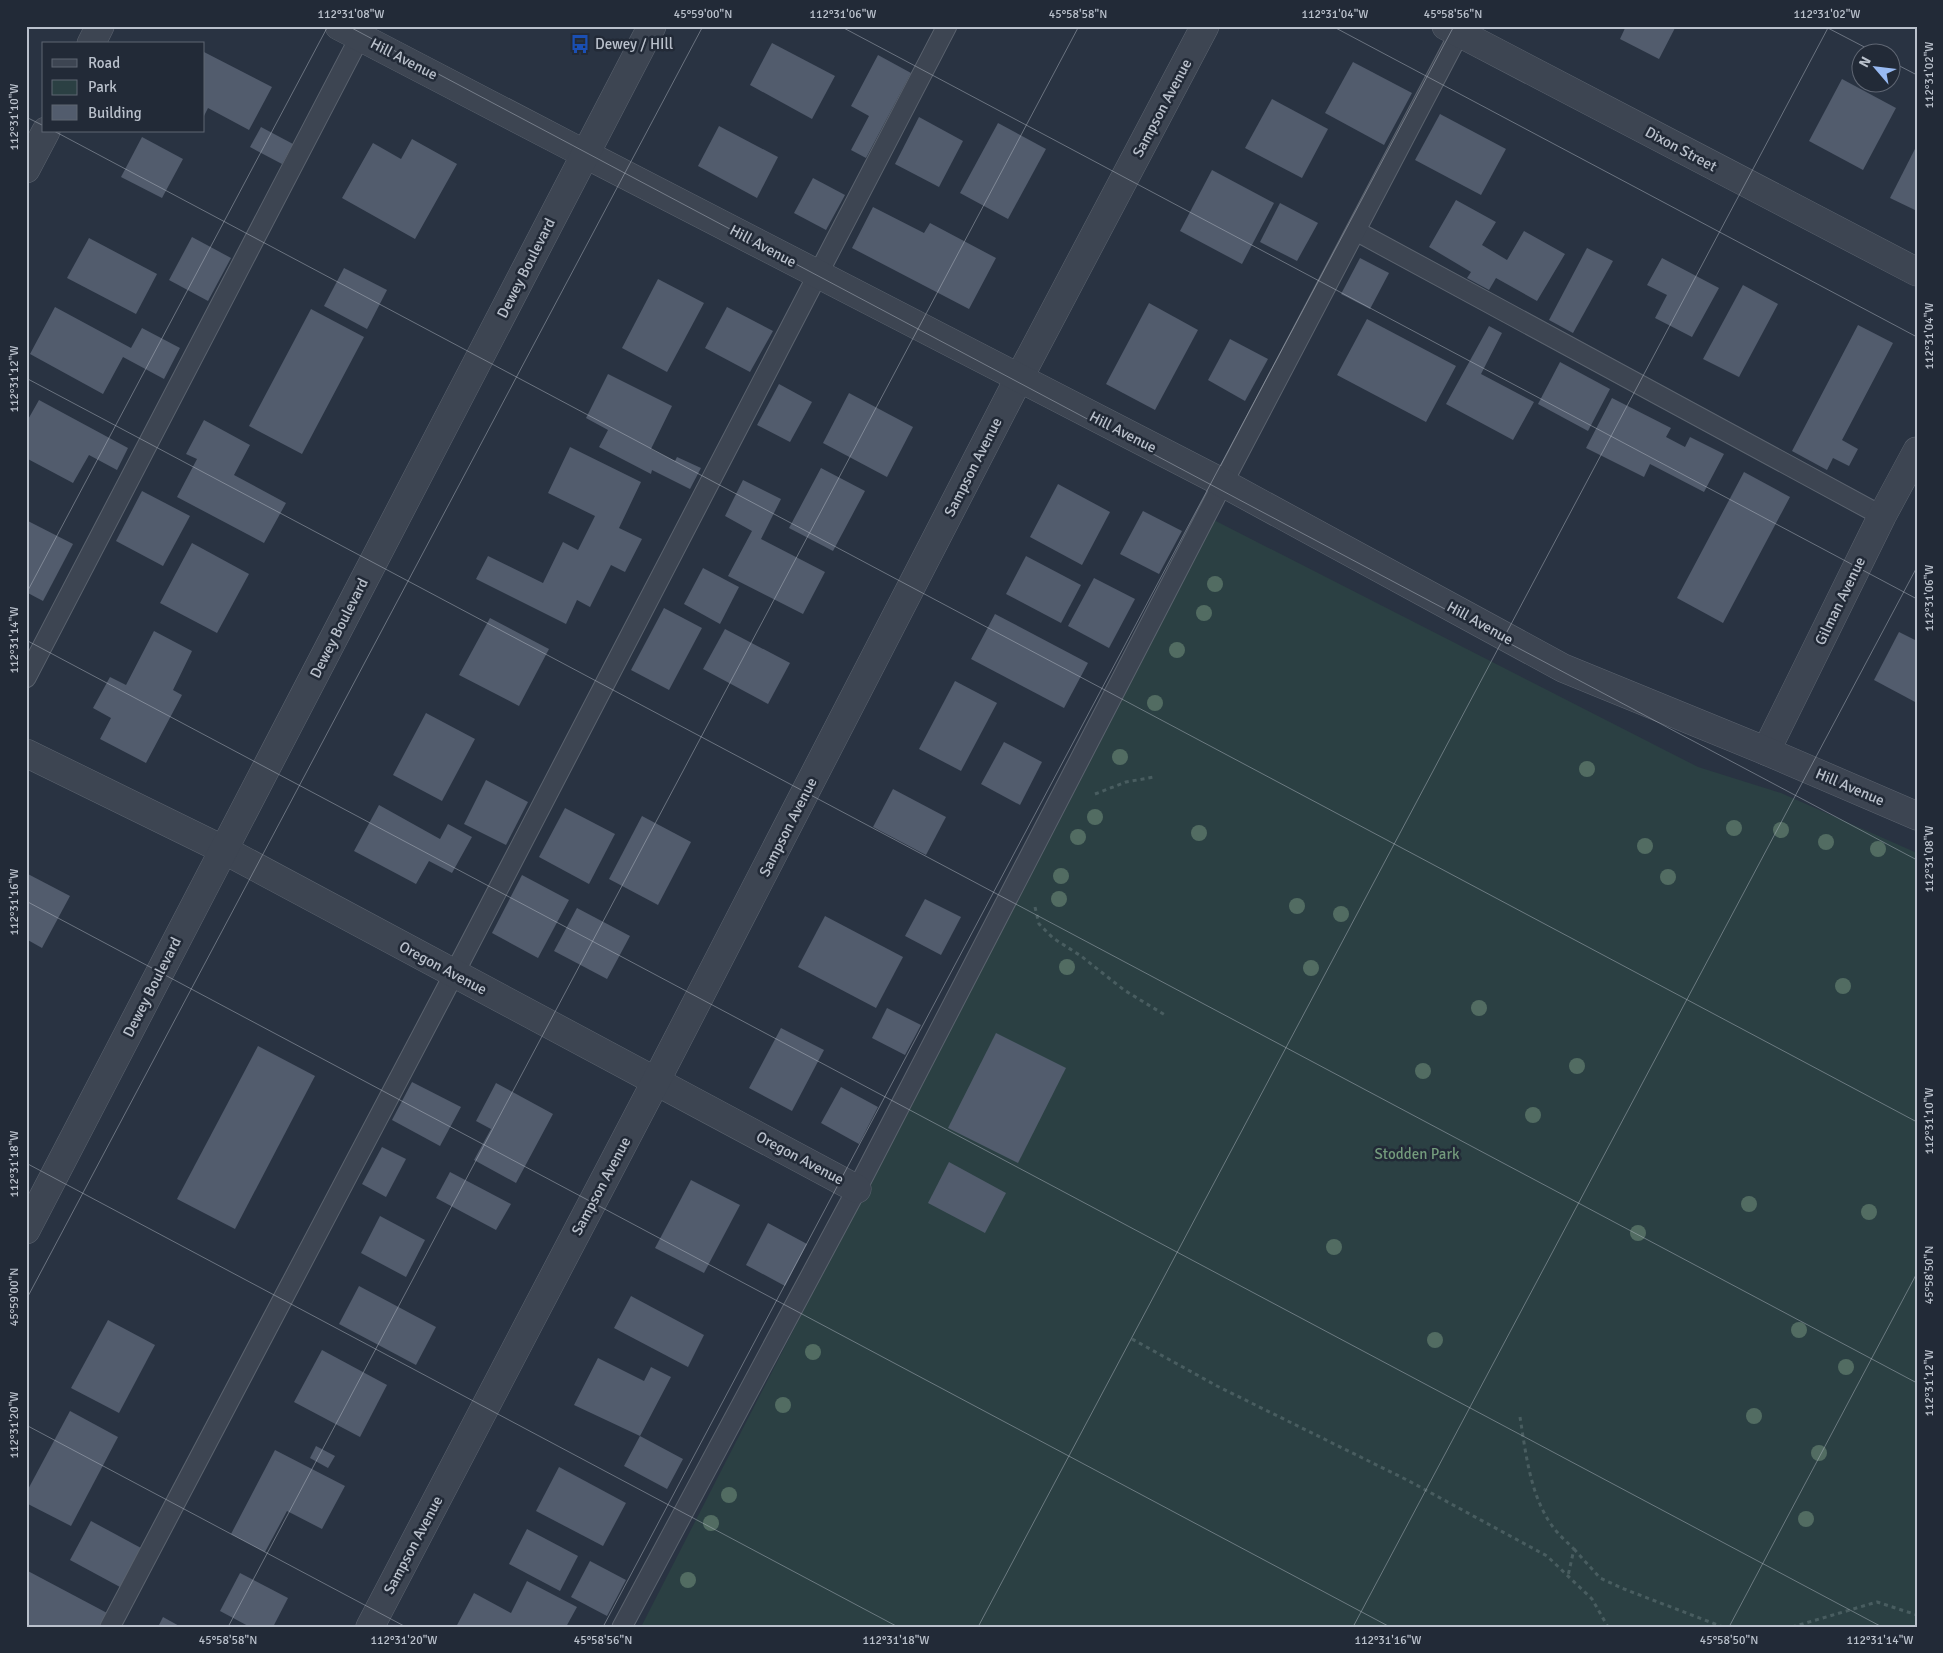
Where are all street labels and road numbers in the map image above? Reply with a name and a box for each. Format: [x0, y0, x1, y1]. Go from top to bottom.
street label: Hill Avenue [367, 34, 441, 84]
street label: Sampson Avenue [1129, 56, 1195, 160]
street label: Dixon Street [1642, 123, 1720, 175]
street label: Dewey Boulevard [493, 215, 559, 321]
street label: Hill Avenue [727, 221, 799, 271]
street label: Hill Avenue [1086, 407, 1160, 457]
street label: Sampson Avenue [940, 415, 1006, 519]
street label: Gilman Avenue [1811, 554, 1869, 648]
street label: Dewey Boulevard [306, 575, 372, 681]
street label: Hill Avenue [1444, 597, 1516, 649]
street label: Hill Avenue [1813, 764, 1887, 810]
street label: Sampson Avenue [755, 775, 821, 879]
street label: Dewey Boulevard [119, 934, 185, 1040]
street label: Oregon Avenue [396, 937, 490, 999]
street label: Oregon Avenue [753, 1127, 847, 1189]
street label: Sampson Avenue [568, 1134, 634, 1238]
street label: Sampson Avenue [380, 1493, 446, 1597]

